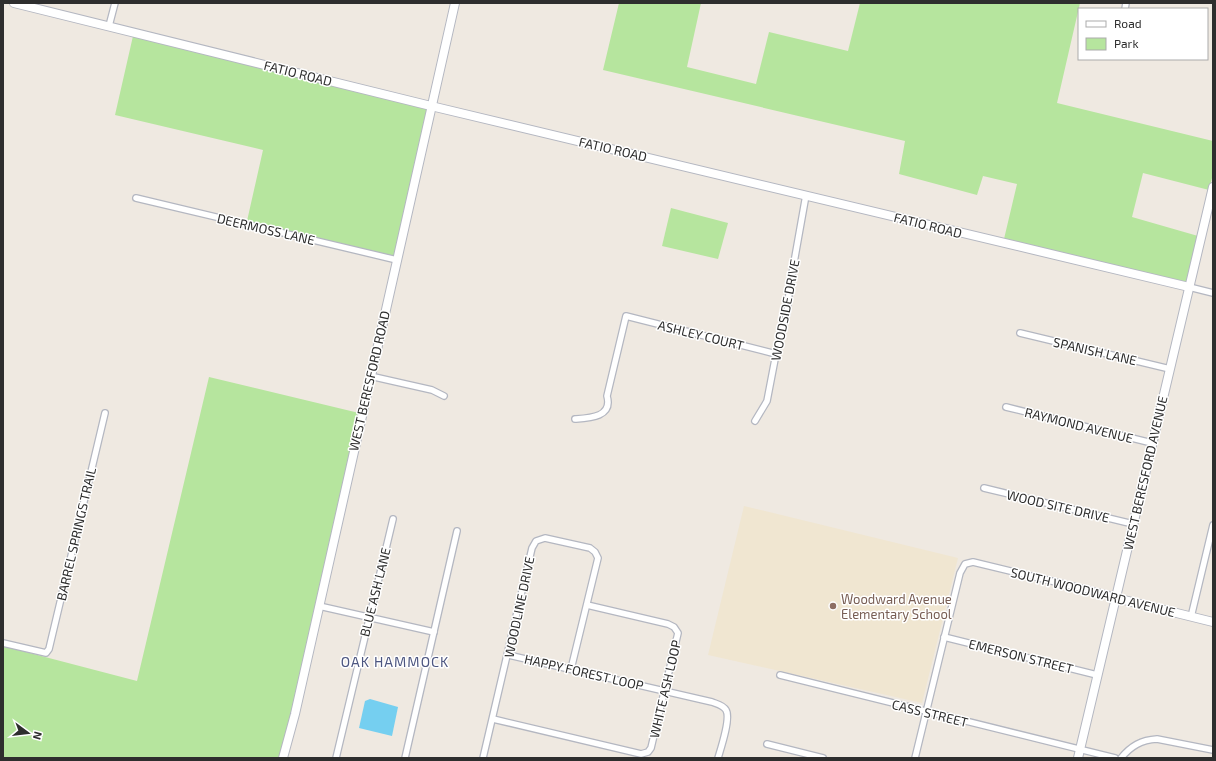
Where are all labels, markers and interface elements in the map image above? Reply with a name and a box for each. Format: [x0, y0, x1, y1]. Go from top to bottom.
legend [1078, 8, 1208, 60]
text: Road [1114, 16, 1142, 30]
text: Park [1114, 36, 1139, 50]
street label: FATIO ROAD [262, 57, 334, 89]
street label: FATIO ROAD [577, 133, 649, 165]
street label: FATIO ROAD [892, 209, 964, 241]
street label: DEERMOSS LANE [215, 210, 317, 248]
street label: WOODSIDE DRIVE [767, 258, 803, 362]
street label: WEST BERESFORD ROAD [345, 309, 393, 453]
street label: ASHLEY COURT [656, 317, 746, 354]
street label: SPANISH LANE [1052, 334, 1138, 368]
street label: WEST BERESFORD AVENUE [1119, 394, 1171, 552]
street label: RAYMOND AVENUE [1023, 404, 1135, 446]
street label: BARREL SPRINGS TRAIL [53, 466, 99, 602]
street label: WOOD SITE DRIVE [1005, 486, 1111, 526]
street label: BLUE ASH LANE [356, 546, 394, 638]
street label: WOODLINE DRIVE [500, 555, 538, 659]
street label: SOUTH WOODWARD AVENUE [1009, 564, 1177, 620]
place label: Woodward Avenue Elementary School [841, 591, 952, 622]
marker: Woodward Avenue Elementary School [828, 601, 838, 611]
street label: EMERSON STREET [967, 635, 1075, 677]
street label: WHITE ASH LOOP [646, 638, 684, 740]
street label: HAPPY FOREST LOOP [523, 650, 646, 694]
district label: OAK HAMMOCK [341, 653, 449, 670]
street label: CASS STREET [890, 696, 970, 730]
north arrow [8, 713, 48, 753]
text: N [31, 730, 45, 741]

